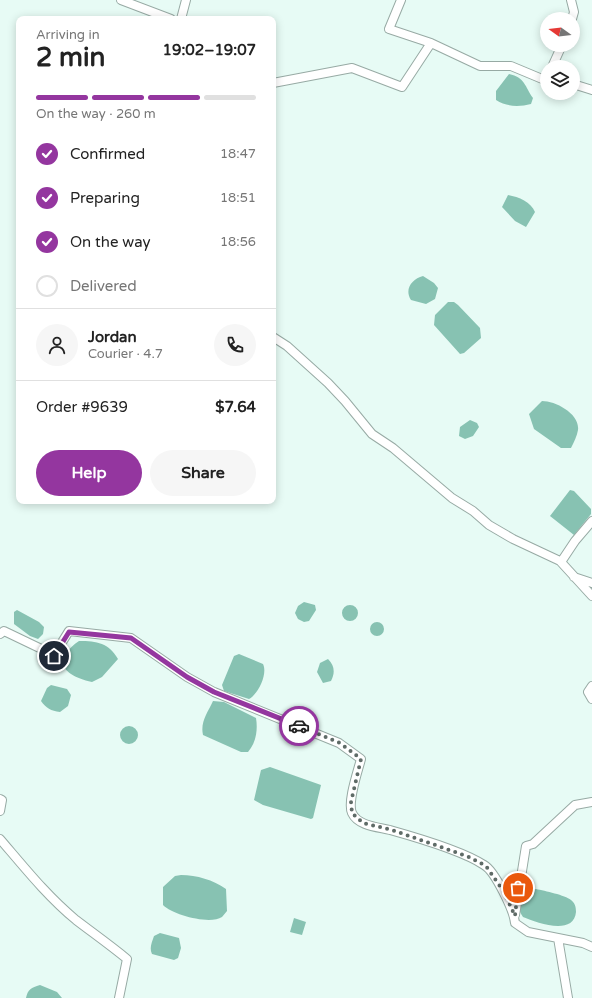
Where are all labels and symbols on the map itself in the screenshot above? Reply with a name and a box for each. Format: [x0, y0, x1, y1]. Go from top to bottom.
north arrow [540, 12, 580, 52]
pin [37, 639, 71, 673]
courier [279, 706, 319, 746]
pin [501, 871, 535, 905]

